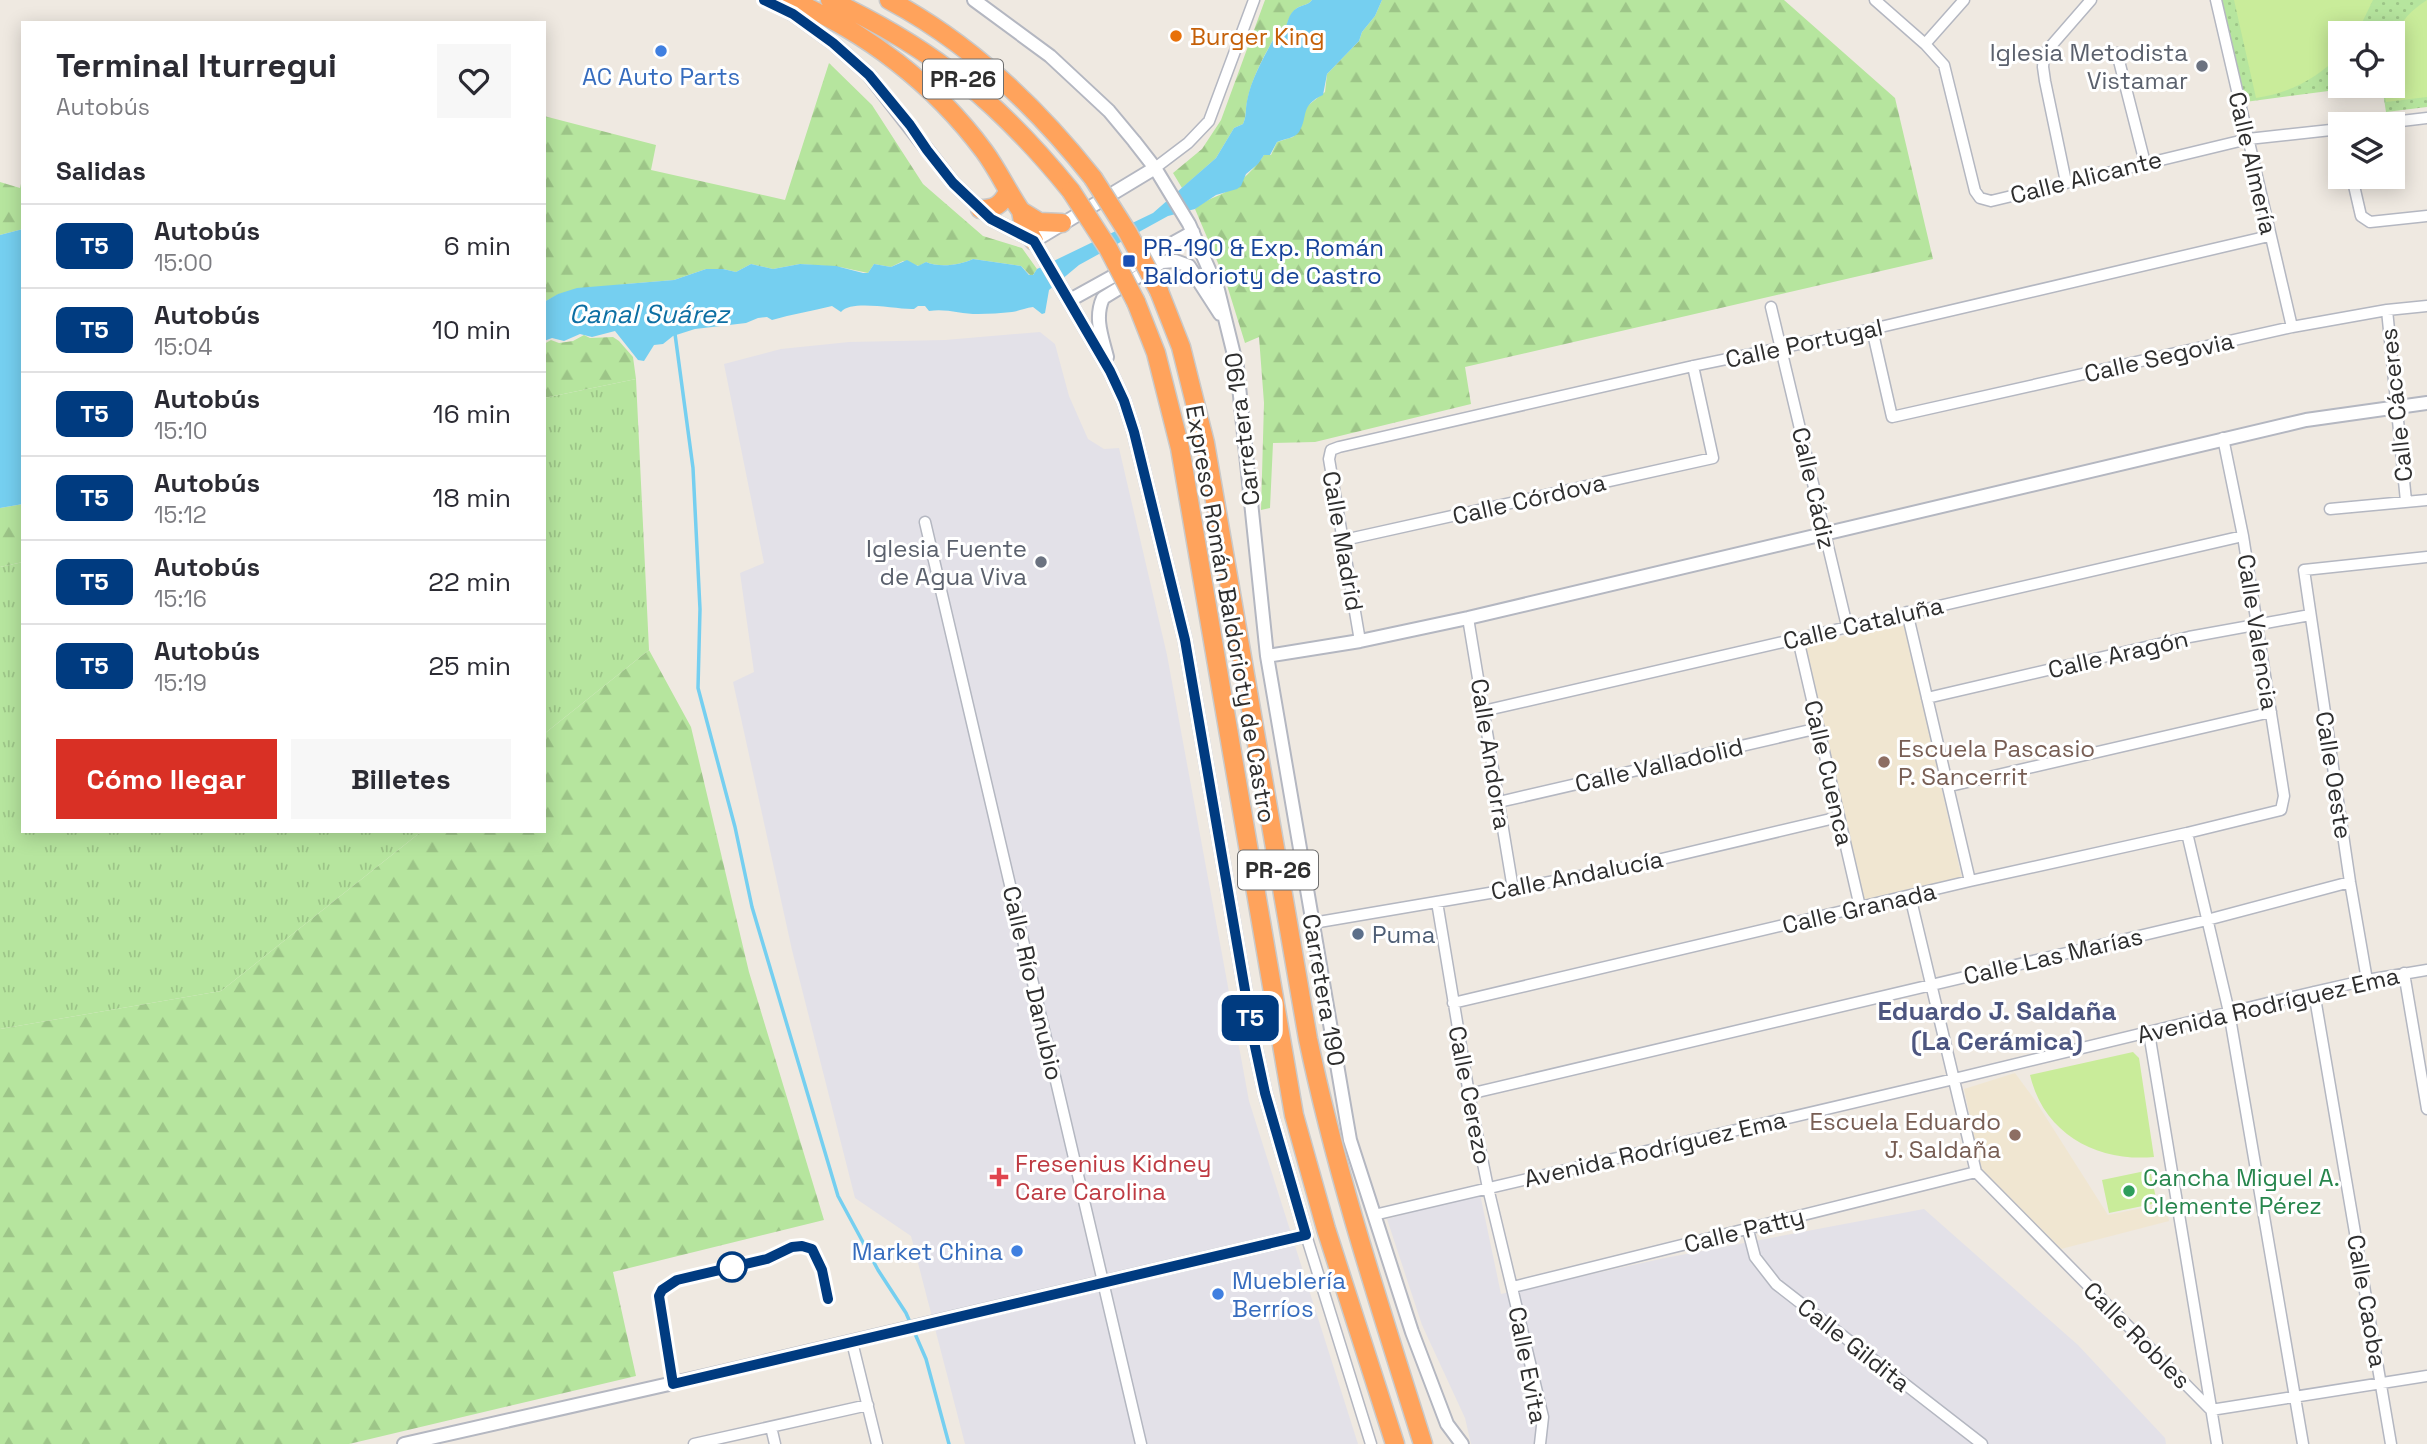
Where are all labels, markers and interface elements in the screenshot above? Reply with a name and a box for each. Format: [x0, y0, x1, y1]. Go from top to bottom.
place label: Burger King [1190, 21, 1325, 52]
map controls [2328, 21, 2405, 189]
button: locate [2328, 21, 2405, 98]
marker: Burger King [1168, 28, 1184, 44]
place label: Iglesia Metodista Vistamar [1990, 37, 2188, 96]
marker: AC Auto Parts [653, 43, 669, 59]
button: heart [437, 44, 511, 118]
text: Terminal Iturregui [56, 45, 337, 87]
marker: Iglesia Metodista Vistamar [2194, 58, 2210, 74]
road number: PR-26 [923, 60, 1003, 99]
place label: AC Auto Parts [582, 61, 740, 92]
street label: Calle Almería [2222, 89, 2285, 238]
text: Autobús [56, 92, 150, 122]
button: layers [2328, 112, 2405, 189]
street label: Calle Alicante [2007, 143, 2165, 211]
text: Salidas [56, 154, 146, 188]
text: Autobús [154, 214, 260, 248]
text: 6 min [444, 229, 511, 263]
text: T5 [80, 230, 109, 261]
place label: PR-190 & Exp. Román Baldorioty de Castro [1143, 232, 1384, 291]
text: 15:00 [154, 248, 213, 278]
marker: PR-190 & Exp. Román Baldorioty de Castro [1121, 253, 1137, 269]
water label: Canal Suárez [569, 297, 732, 331]
text: Autobús [154, 298, 260, 332]
street label: Calle Portugal [1722, 311, 1886, 375]
text: 10 min [432, 313, 511, 347]
text: T5 [80, 314, 109, 345]
street label: Calle Segovia [2081, 325, 2237, 389]
street label: Calle Cáceres [2373, 327, 2419, 483]
text: 15:04 [154, 332, 212, 362]
street label: Carretera 190 [1217, 351, 1267, 507]
text: Autobús [154, 382, 260, 416]
text: 16 min [433, 397, 511, 431]
text: T5 [80, 398, 109, 429]
street label: Expreso Román Baldorioty de Castro [1179, 403, 1283, 825]
text: 15:10 [154, 416, 208, 446]
street label: Calle Cádiz [1785, 424, 1843, 552]
text: Autobús [154, 466, 260, 500]
street label: Calle Córdova [1449, 466, 1609, 532]
street label: Calle Madrid [1315, 469, 1371, 613]
text: 18 min [433, 481, 511, 515]
text: T5 [80, 482, 109, 513]
text: 15:12 [154, 500, 207, 530]
place label: Iglesia Fuente de Agua Viva [866, 533, 1027, 592]
text: Autobús [154, 550, 260, 584]
street label: Calle Valencia [2230, 552, 2286, 712]
marker: Iglesia Fuente de Agua Viva [1033, 554, 1049, 570]
text: 22 min [428, 565, 511, 599]
text: T5 [80, 566, 109, 597]
text: 15:16 [154, 584, 207, 614]
street label: Calle Cataluña [1780, 589, 1946, 657]
street label: Calle Aragón [2045, 623, 2191, 685]
text: Autobús [154, 634, 260, 668]
text: 25 min [428, 649, 511, 683]
text: T5 [80, 650, 109, 681]
text: 15:19 [154, 668, 207, 698]
street label: Calle Andorra [1464, 676, 1518, 832]
street label: Calle Cuenca [1797, 697, 1861, 849]
street label: Calle Oeste [2309, 709, 2359, 841]
street label: Calle Valladolid [1572, 731, 1746, 799]
place label: Escuela Pascasio P. Sancerrit [1898, 733, 2095, 792]
button: Cómo llegar [56, 739, 277, 819]
button: Billetes [291, 739, 511, 819]
marker: Escuela Pascasio P. Sancerrit [1876, 754, 1892, 770]
street label: Calle Andalucía [1488, 843, 1666, 907]
road number: PR-26 [1238, 850, 1318, 890]
street label: Calle Granada [1779, 875, 1939, 941]
street label: Calle Río Danubio [996, 883, 1070, 1083]
street label: Carretera 190 [1295, 911, 1353, 1069]
place label: Puma [1372, 919, 1436, 950]
street label: Calle Las Marías [1960, 920, 2146, 992]
marker: Puma [1350, 926, 1366, 942]
street label: Avenida Rodríguez Ema [2134, 960, 2402, 1050]
district label: Eduardo J. Saldaña (La Cerámica) [1877, 994, 2117, 1058]
line badge: T5 [1218, 995, 1282, 1041]
text: T5 [1236, 1002, 1264, 1033]
street label: Calle Cerezo [1441, 1023, 1499, 1167]
street label: Avenida Rodríguez Ema [1521, 1104, 1789, 1194]
place label: Escuela Eduardo J. Saldaña [1809, 1106, 2001, 1165]
marker: Escuela Eduardo J. Saldaña [2007, 1127, 2023, 1143]
place label: Fresenius Kidney Care Carolina [1015, 1148, 1211, 1207]
place label: Cancha Miguel A. Clemente Pérez [2143, 1162, 2340, 1221]
marker: Fresenius Kidney Care Carolina [989, 1167, 1009, 1187]
marker: Cancha Miguel A. Clemente Pérez [2121, 1183, 2137, 1199]
street label: Calle Patty [1681, 1200, 1807, 1260]
street label: Calle Caoba [2340, 1232, 2394, 1370]
place label: Market China [852, 1236, 1003, 1267]
marker: Market China [1009, 1243, 1025, 1259]
unlabelled marker [717, 1252, 747, 1282]
place label: Mueblería Berríos [1232, 1265, 1346, 1324]
street label: Calle Robles [2077, 1275, 2197, 1395]
marker: Mueblería Berríos [1210, 1286, 1226, 1302]
street label: Calle Gildita [1791, 1291, 1917, 1399]
street label: Calle Evita [1501, 1304, 1555, 1426]

